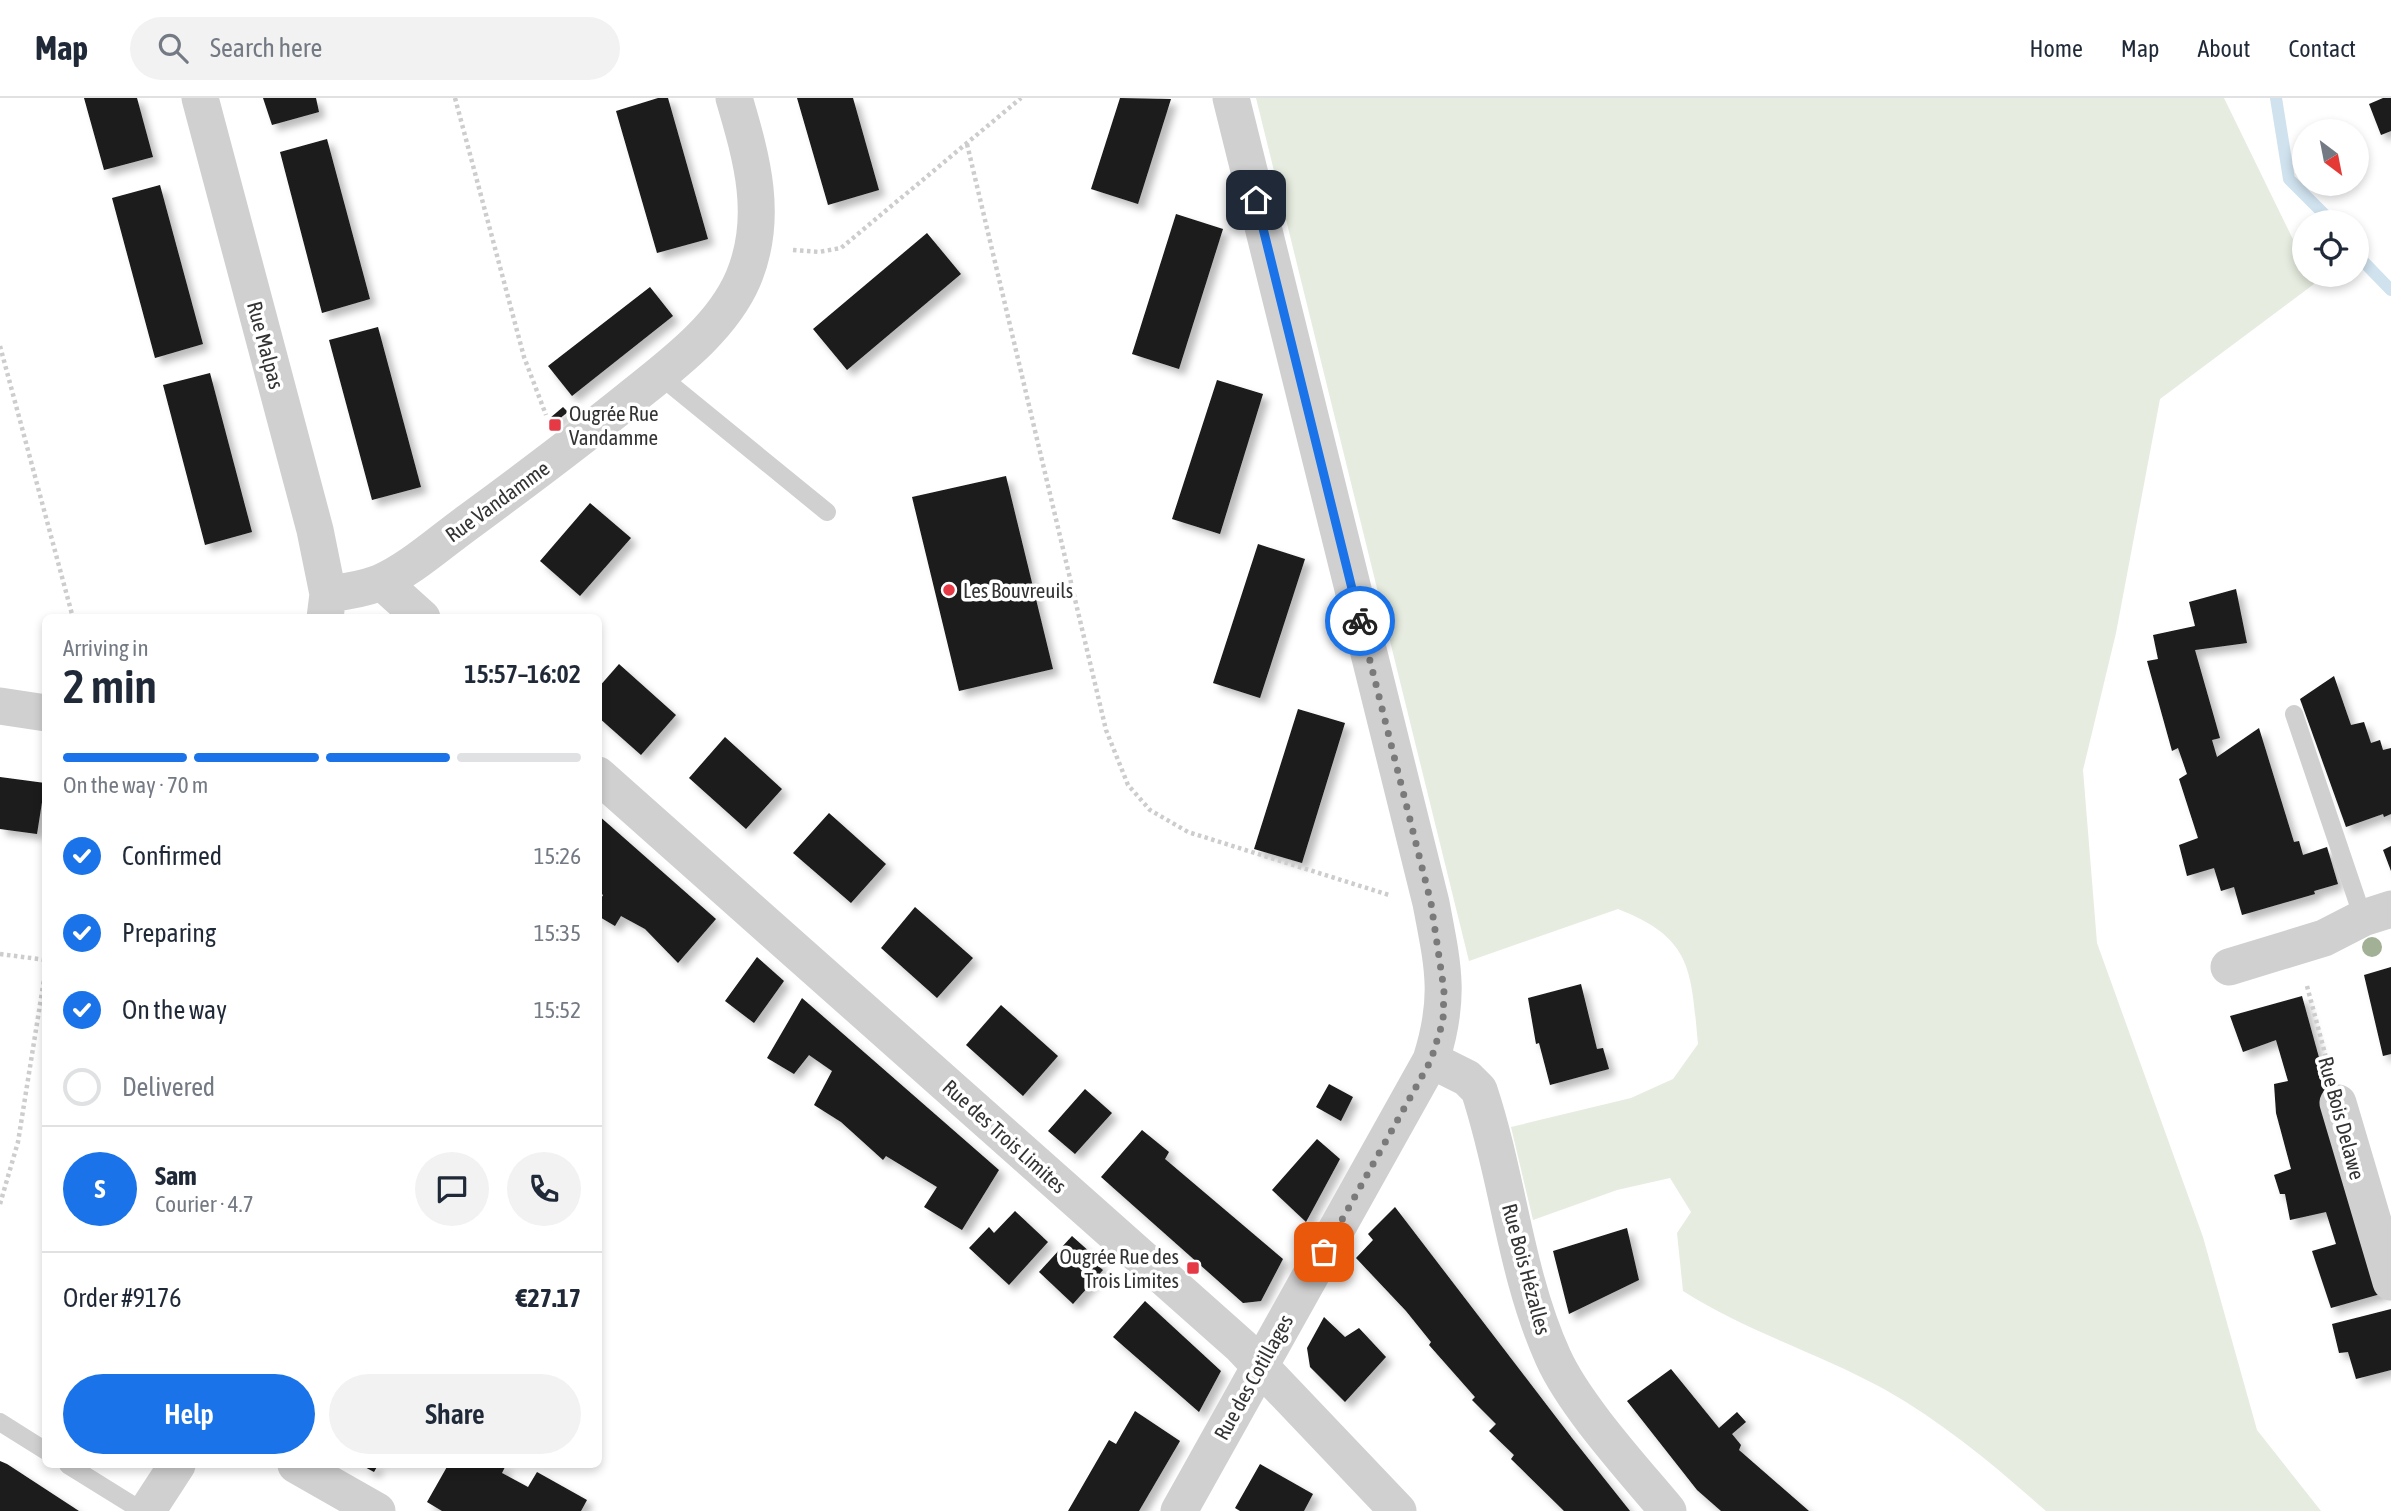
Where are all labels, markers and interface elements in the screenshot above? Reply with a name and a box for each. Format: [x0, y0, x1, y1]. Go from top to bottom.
search box [130, 17, 620, 80]
text: Map [35, 29, 88, 67]
icon: search [154, 29, 192, 67]
text: Search here [210, 33, 322, 63]
text: Home [2029, 35, 2083, 62]
text: Map [2121, 35, 2159, 62]
text: About [2197, 35, 2250, 62]
text: Contact [2288, 35, 2356, 62]
north arrow [2292, 119, 2370, 196]
map controls [2292, 119, 2369, 287]
pin [1226, 170, 1286, 230]
icon: home [1237, 181, 1275, 219]
button: locate [2292, 210, 2369, 287]
street label: Rue Malpas [243, 299, 289, 391]
place label: Ougrée Rue Vandamme [569, 401, 659, 449]
marker: Ougrée Rue Vandamme [547, 417, 563, 433]
street label: Rue Vandamme [441, 455, 553, 547]
place label: Les Bouvreuils [963, 578, 1073, 602]
marker: Les Bouvreuils [941, 582, 957, 598]
courier [1325, 586, 1395, 656]
icon: bike [1341, 602, 1379, 640]
text: Arriving in [63, 635, 149, 661]
text: 15:57–16:02 [464, 659, 581, 689]
text: 2 min [63, 660, 157, 713]
text: On the way · 70 m [63, 772, 208, 798]
icon: check [63, 837, 101, 875]
text: Confirmed [122, 841, 222, 871]
text: 15:26 [534, 843, 581, 869]
icon: check [63, 914, 101, 952]
text: Preparing [122, 918, 216, 948]
text: 15:35 [534, 920, 581, 946]
icon: check [63, 991, 101, 1029]
text: On the way [122, 995, 227, 1025]
text: 15:52 [534, 997, 581, 1023]
street label: Rue Bois Delawe [2314, 1054, 2370, 1182]
text: Delivered [122, 1072, 215, 1102]
street label: Rue des Trois Limites [938, 1074, 1072, 1198]
button: chat [415, 1152, 489, 1226]
button: phone [507, 1152, 581, 1226]
text: Sam [155, 1161, 197, 1191]
text: S [95, 1174, 105, 1204]
text: Courier · 4.7 [155, 1191, 254, 1217]
street label: Rue Bois Hézalles [1498, 1201, 1556, 1337]
pin [1294, 1222, 1354, 1282]
icon: bag [1305, 1233, 1343, 1271]
place label: Ougrée Rue des Trois Limites [1060, 1244, 1179, 1292]
marker: Ougrée Rue des Trois Limites [1185, 1260, 1201, 1276]
text: Order #9176 [63, 1283, 182, 1313]
text: €27.17 [516, 1283, 581, 1313]
street label: Rue des Cotillages [1209, 1310, 1297, 1444]
button: Help [63, 1374, 315, 1454]
button: Share [329, 1374, 581, 1454]

